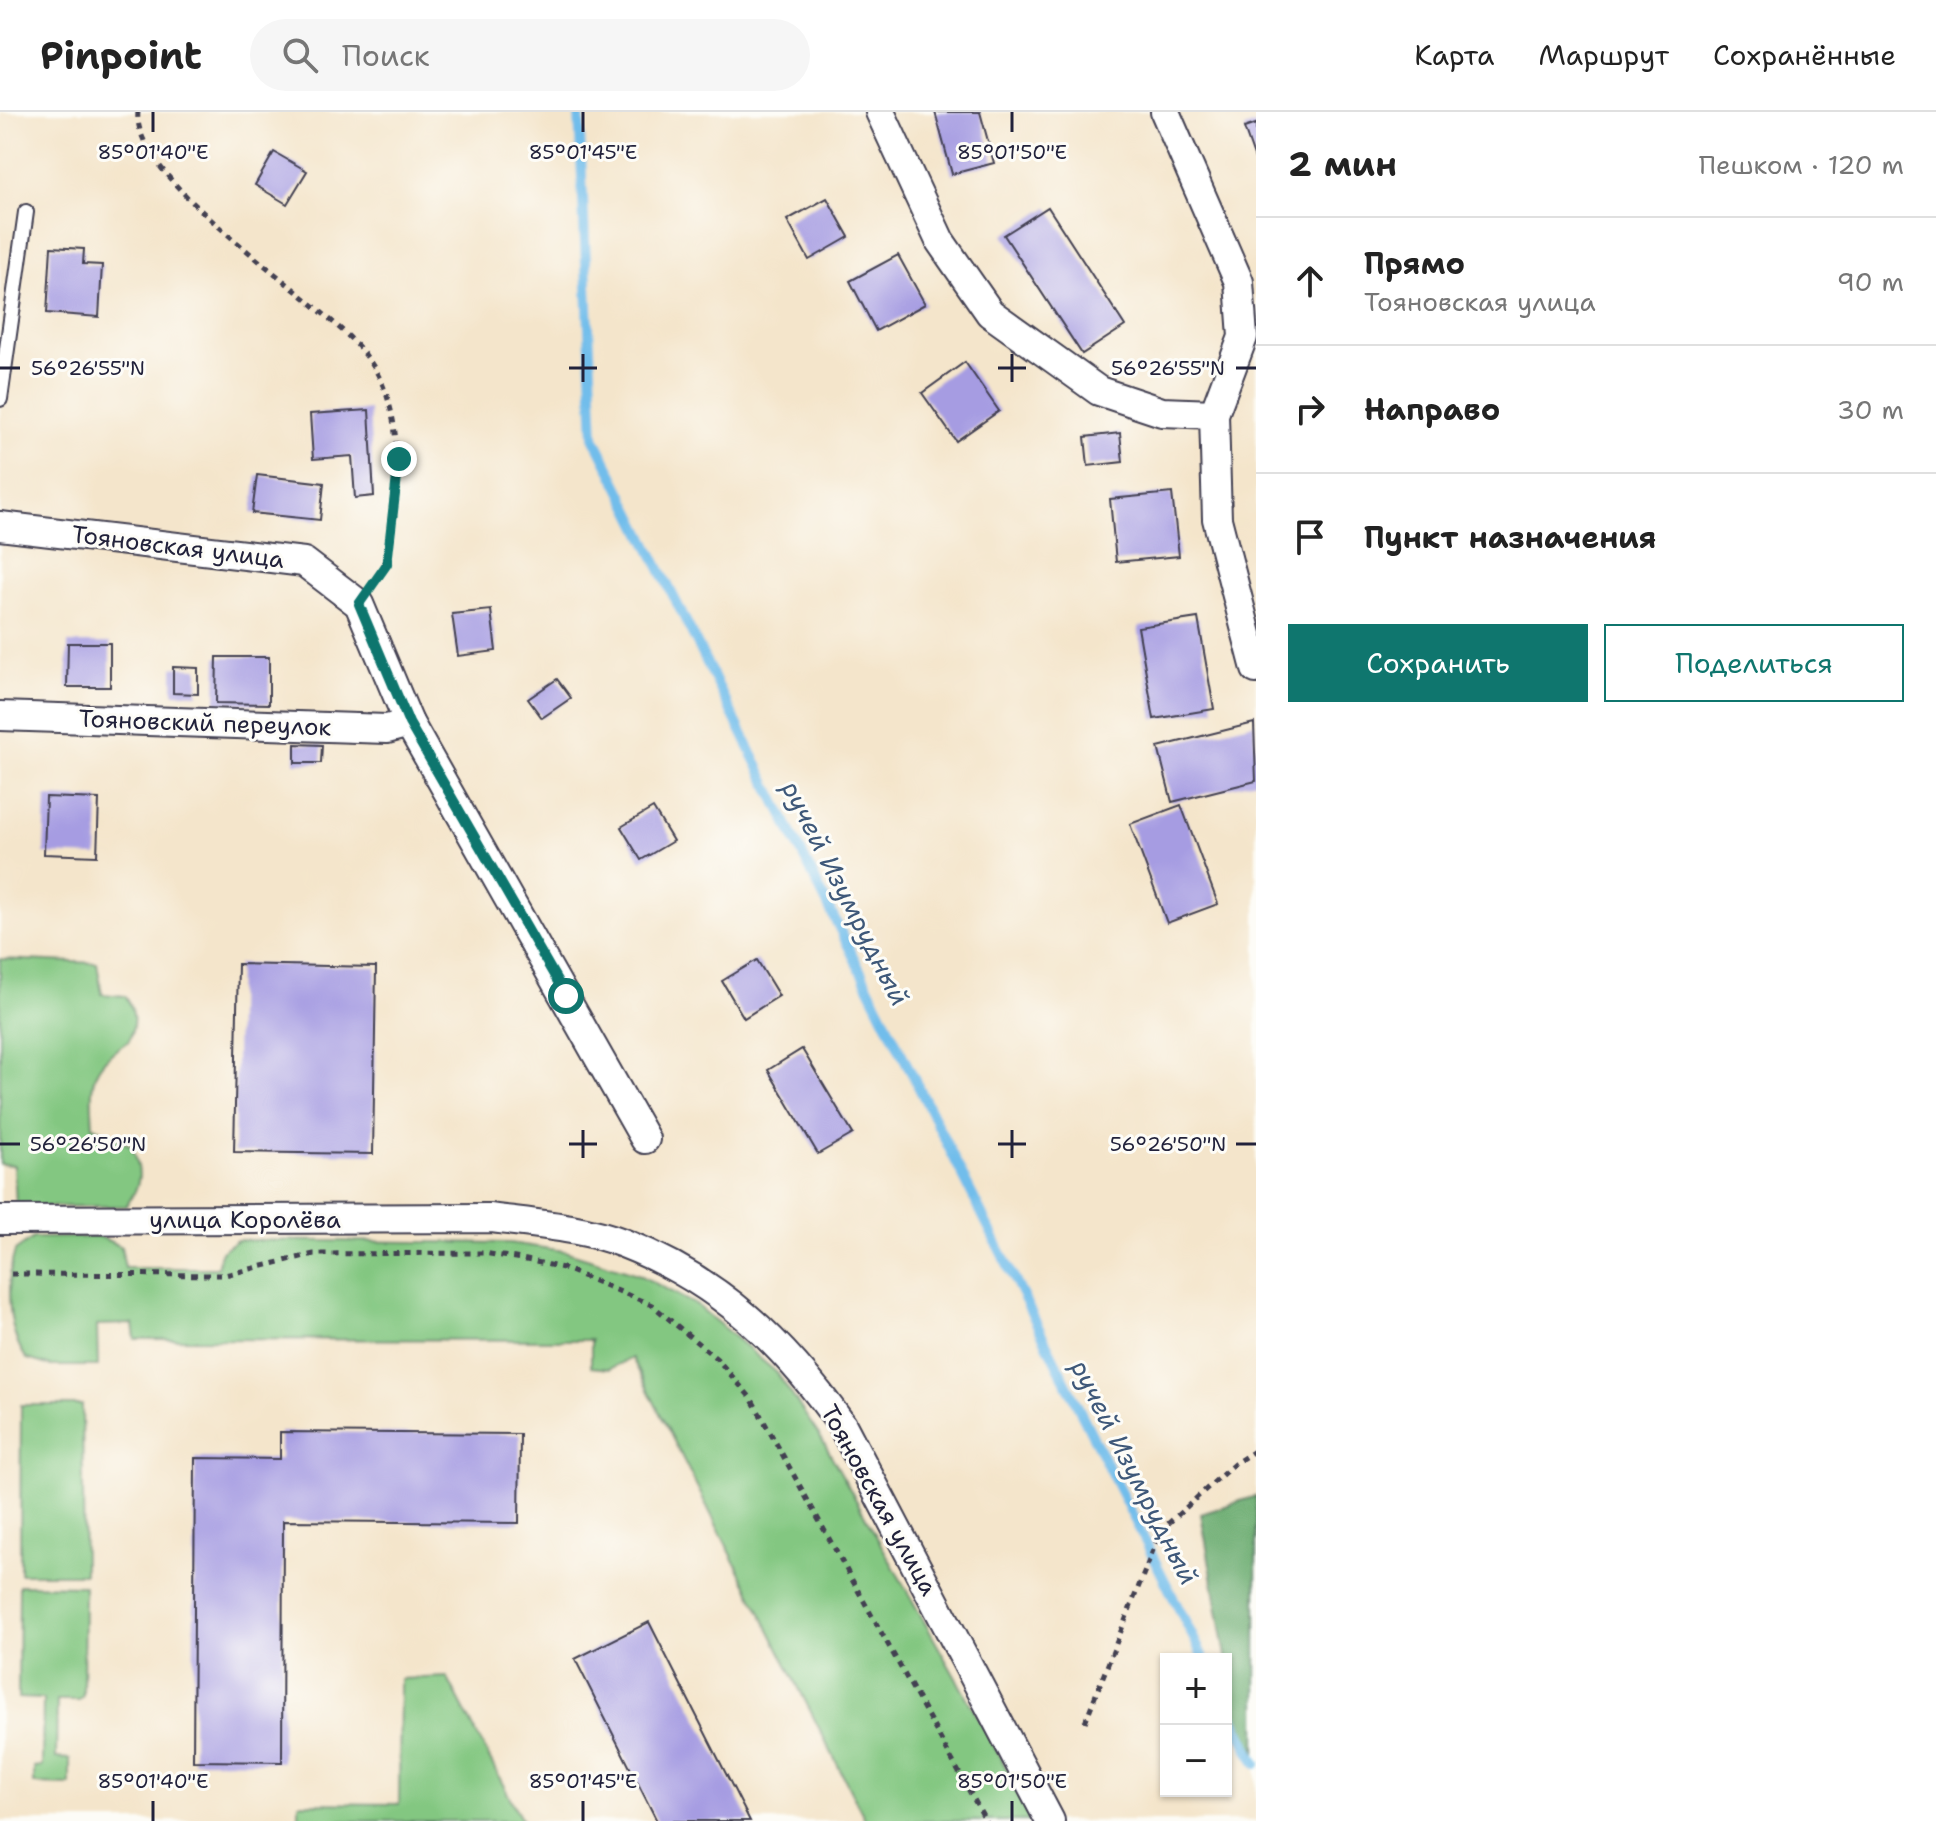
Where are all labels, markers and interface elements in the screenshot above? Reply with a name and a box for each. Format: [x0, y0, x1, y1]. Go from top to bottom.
search box [250, 19, 810, 91]
text: Pinpoint [40, 30, 202, 81]
icon: search [278, 33, 322, 77]
text: Поиск [342, 35, 430, 76]
text: Карта [1414, 36, 1494, 74]
text: Маршрут [1538, 36, 1669, 74]
text: Сохранённые [1713, 36, 1896, 74]
text: 85°01'40"E [98, 139, 208, 165]
text: 85°01'45"E [529, 139, 637, 165]
text: 85°01'50"E [957, 139, 1067, 165]
text: 2 мин [1288, 141, 1397, 187]
text: Пешком · 120 m [1699, 147, 1904, 182]
text: Прямо [1364, 243, 1465, 284]
icon: ahead [1288, 259, 1332, 303]
text: 90 m [1837, 264, 1904, 299]
text: Тояновская улица [1364, 284, 1596, 319]
text: 56°26'55"N [31, 355, 145, 381]
text: 56°26'55"N [1111, 355, 1225, 381]
icon: right [1288, 387, 1332, 431]
text: Направо [1364, 389, 1500, 430]
text: 30 m [1837, 392, 1904, 427]
route end [381, 441, 417, 477]
icon: arrive [1288, 515, 1332, 559]
text: Пункт назначения [1364, 517, 1656, 558]
street label: Тояновская улица [70, 518, 286, 576]
button: Сохранить [1288, 624, 1588, 702]
button: Поделиться [1604, 624, 1904, 702]
street label: Тояновский переулок [78, 703, 332, 743]
water label: ручей Изумрудный [774, 774, 918, 1011]
route start [548, 978, 584, 1014]
text: 56°26'50"N [30, 1131, 146, 1157]
text: 56°26'50"N [1110, 1131, 1226, 1157]
street label: улица Королёва [149, 1204, 341, 1236]
water label: ручей Изумрудный [1063, 1353, 1207, 1590]
street label: Тояновская улица [813, 1399, 945, 1601]
map controls [1160, 1653, 1232, 1797]
button: + [1160, 1653, 1232, 1725]
button: − [1160, 1725, 1232, 1797]
text: 85°01'40"E [98, 1768, 208, 1794]
text: 85°01'45"E [529, 1768, 637, 1794]
text: 85°01'50"E [957, 1768, 1067, 1794]

